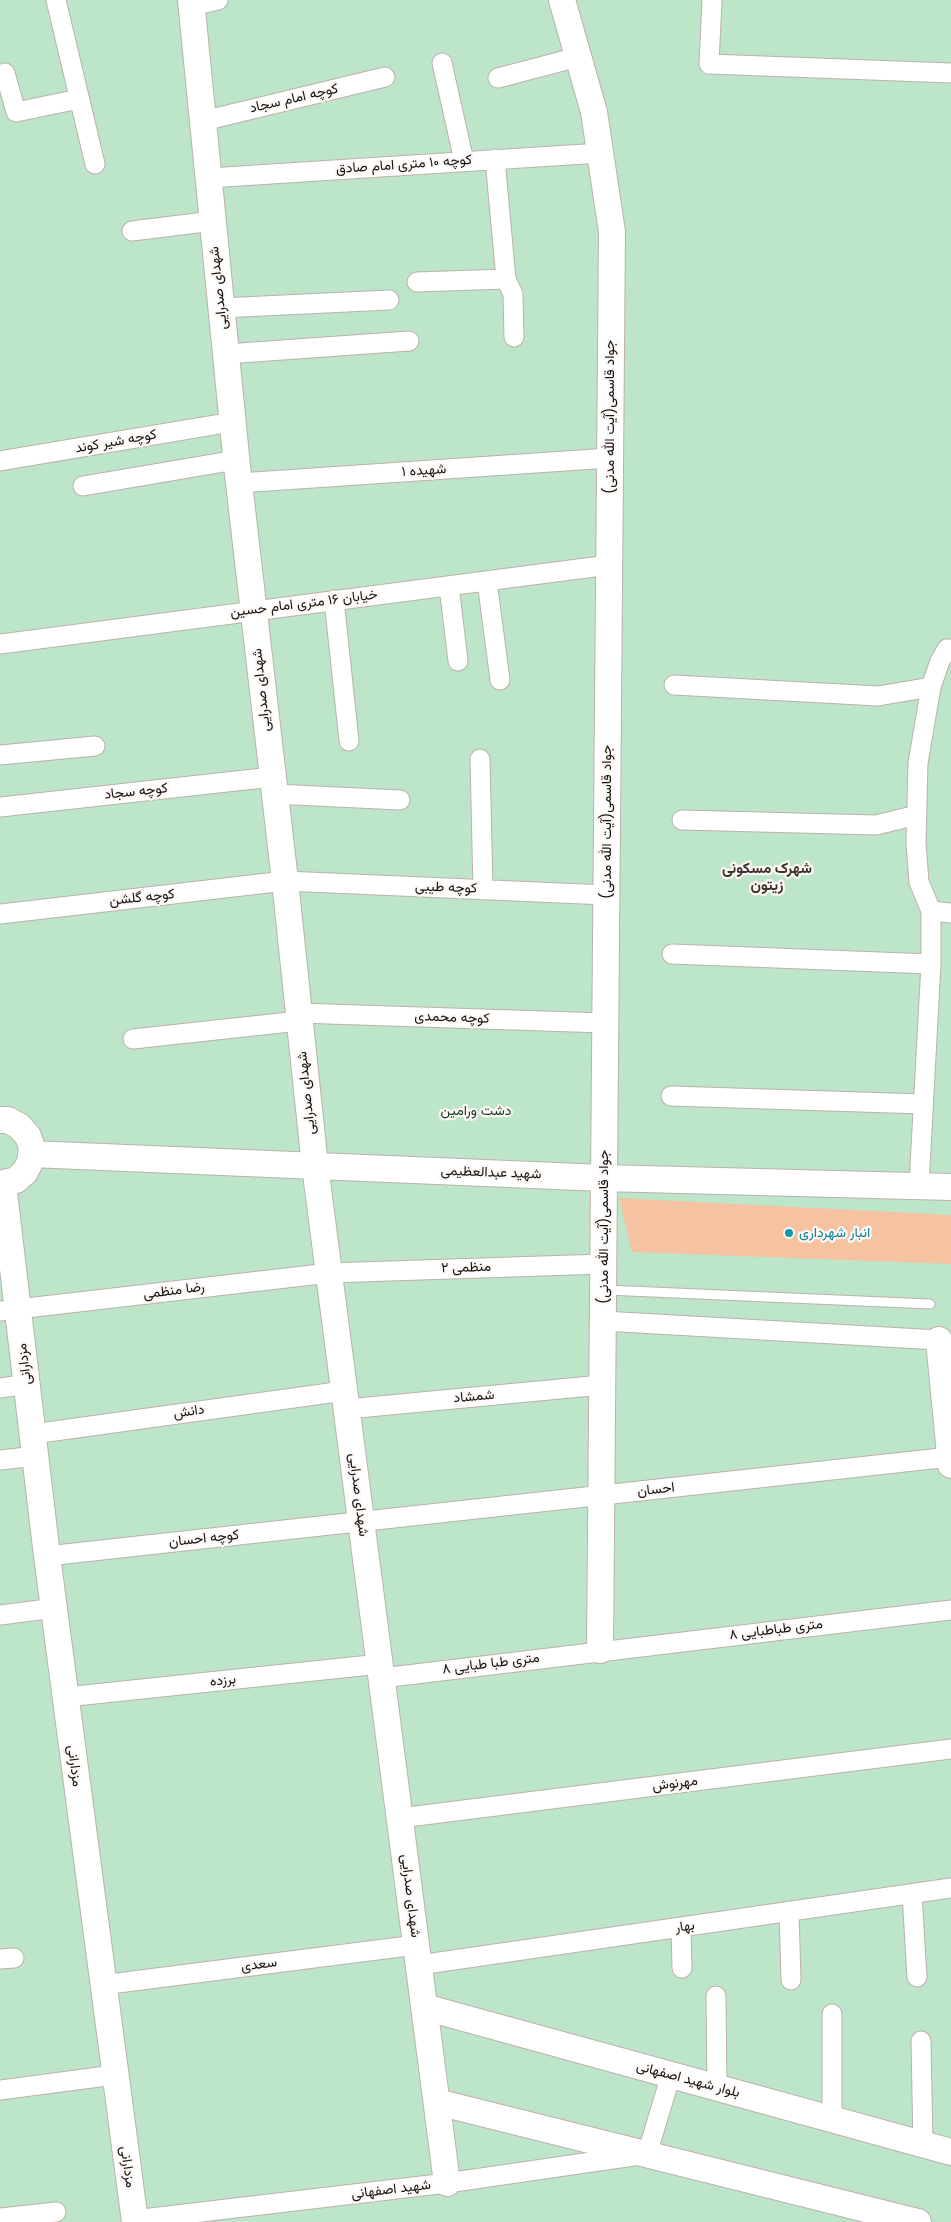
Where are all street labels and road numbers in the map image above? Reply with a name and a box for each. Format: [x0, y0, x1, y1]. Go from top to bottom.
street label: کوچه امام سجاد [248, 81, 340, 117]
street label: کوچه ۱۰ متری امام صادق [335, 152, 473, 178]
street label: شهدای صدرایی [206, 245, 232, 331]
street label: جواد قاسمی(آیت الله مدنی) [602, 340, 618, 494]
street label: کوچه شیر کوند [74, 427, 158, 457]
street label: شهیده ۱ [401, 461, 447, 481]
street label: خیابان ۱۶ متری امام حسین [229, 587, 379, 621]
street label: شهدای صدرایی [249, 647, 275, 733]
street label: جواد قاسمی(آیت الله مدنی) [599, 745, 615, 899]
street label: کوچه سجاد [103, 780, 169, 804]
street label: کوچه طیبی [415, 879, 477, 897]
street label: کوچه گلشن [109, 886, 175, 910]
street label: کوچه محمدی [414, 1008, 490, 1028]
street label: شهدای صدرایی [294, 1050, 320, 1136]
street label: جواد قاسمی(آیت الله مدنی) [596, 1150, 612, 1304]
street label: شهید عبدالعظیمی [440, 1163, 542, 1183]
street label: منظمی ۲ [441, 1259, 491, 1277]
street label: رضا منظمی [142, 1279, 206, 1303]
street label: مزدارانی [14, 1342, 36, 1386]
street label: شمشاد [453, 1387, 495, 1407]
street label: دانش [172, 1402, 206, 1422]
street label: شهدای صدرایی [345, 1452, 371, 1538]
street label: احسان [636, 1480, 676, 1500]
street label: کوچه احسان [168, 1527, 240, 1551]
street label: ۸ متری طباطبایی [728, 1616, 824, 1644]
street label: ۸ متری طبا طبایی [441, 1650, 541, 1678]
street label: برزده [209, 1671, 237, 1691]
street label: مزدارانی [63, 1744, 85, 1788]
street label: مهرنوش [651, 1773, 699, 1795]
street label: شهدای صدرایی [397, 1853, 423, 1939]
street label: بهار [674, 1917, 696, 1937]
street label: سعدی [240, 1954, 278, 1976]
street label: بلوار شهید اصفهانی [634, 2058, 742, 2102]
street label: مزدارانی [116, 2145, 138, 2189]
street label: شهید اصفهانی [350, 2177, 432, 2203]

